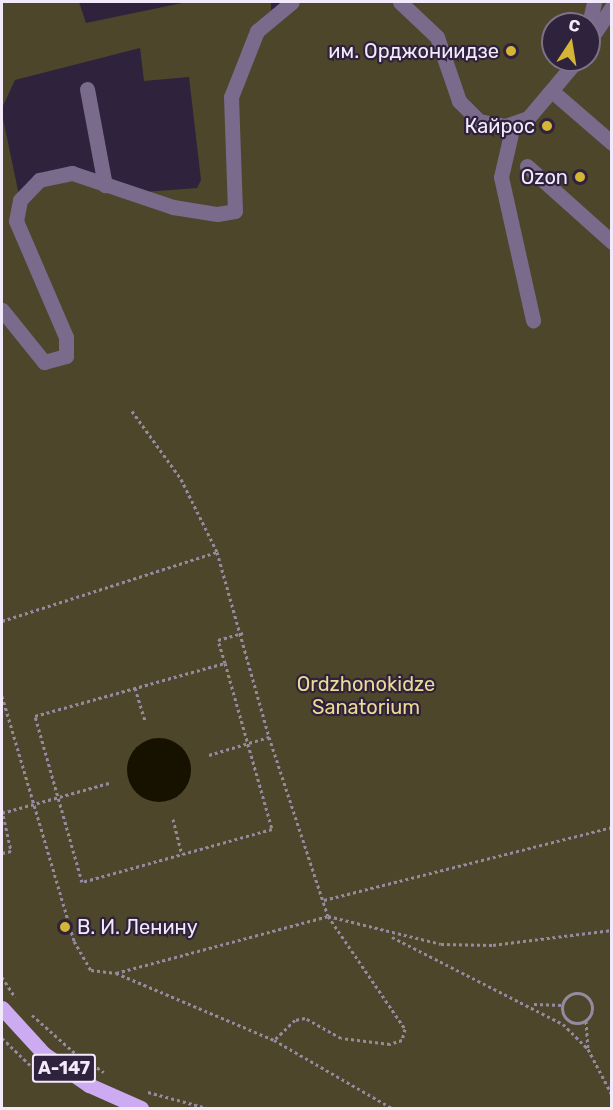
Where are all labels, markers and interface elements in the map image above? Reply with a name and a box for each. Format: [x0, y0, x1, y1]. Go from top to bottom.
north arrow [541, 12, 601, 72]
text: С [567, 15, 582, 36]
place label: им. Орджониидзе [328, 39, 499, 63]
marker: им. Орджониидзе [504, 44, 518, 58]
place label: Кайрос [465, 114, 535, 138]
marker: Кайрос [540, 119, 554, 133]
place label: Ozon [521, 165, 568, 189]
marker: Ozon [573, 170, 587, 184]
park label: Ordzhonokidze Sanatorium [297, 673, 435, 720]
place label: В. И. Ленину [77, 915, 198, 939]
marker: В. И. Ленину [58, 920, 72, 934]
road number: А-147 [31, 1053, 97, 1083]

